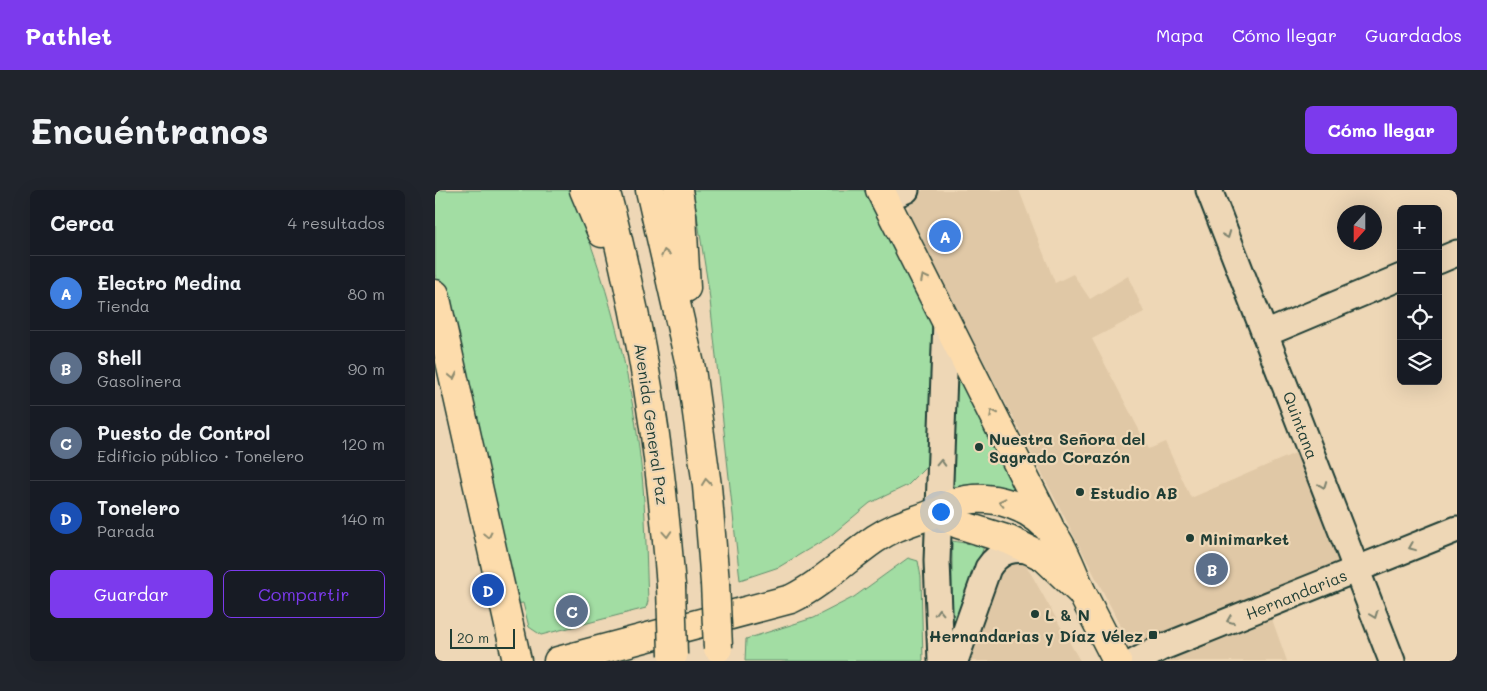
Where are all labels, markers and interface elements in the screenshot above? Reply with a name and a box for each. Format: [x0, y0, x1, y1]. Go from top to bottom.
text: Pathlet [25, 20, 112, 51]
text: Mapa [1156, 23, 1204, 47]
text: Cómo llegar [1232, 23, 1337, 47]
text: Guardados [1365, 23, 1462, 47]
button: Cómo llegar [1305, 106, 1457, 154]
text: Encuéntranos [30, 107, 269, 153]
north arrow [1337, 205, 1382, 250]
map controls [1397, 205, 1442, 385]
button: + [1397, 205, 1442, 250]
text: Cerca [50, 209, 115, 236]
text: 4 resultados [288, 212, 385, 233]
pin: A [929, 217, 961, 255]
one-way arrow [1221, 231, 1231, 239]
one-way arrow [660, 249, 671, 258]
button: − [1397, 250, 1442, 295]
text: Electro Medina [97, 270, 241, 295]
one-way arrow [920, 274, 930, 283]
text: A [60, 283, 72, 304]
text: 80 m [348, 283, 385, 304]
text: Tienda [97, 295, 150, 316]
button: locate [1397, 295, 1442, 340]
button: layers [1397, 340, 1442, 385]
street label: Avenida General Paz [630, 342, 674, 506]
text: Shell [97, 345, 142, 370]
text: B [61, 358, 71, 379]
text: 90 m [348, 358, 385, 379]
text: Gasolinera [97, 370, 182, 391]
one-way arrow [447, 372, 458, 380]
street label: Quintana [1279, 388, 1324, 462]
one-way arrow [989, 410, 999, 419]
text: Puesto de Control [97, 420, 270, 445]
place label: Nuestra Señora del Sagrado Corazón [989, 428, 1145, 467]
text: C [60, 433, 72, 454]
text: 120 m [341, 433, 385, 454]
marker: Nuestra Señora del Sagrado Corazón [973, 441, 985, 453]
text: Edificio público · Tonelero [97, 445, 304, 466]
one-way arrow [935, 459, 946, 467]
one-way arrow [701, 478, 712, 486]
one-way arrow [1317, 480, 1328, 489]
place label: Estudio AB [1090, 482, 1178, 503]
marker: Estudio AB [1074, 486, 1086, 498]
text: Tonelero [97, 495, 180, 520]
one-way arrow [997, 497, 1006, 508]
your location [928, 499, 954, 525]
text: D [60, 508, 72, 529]
text: 140 m [341, 508, 385, 529]
text: Parada [97, 520, 155, 541]
place label: Minimarket [1200, 528, 1289, 549]
one-way arrow [482, 530, 492, 539]
one-way arrow [661, 530, 672, 538]
marker: Minimarket [1184, 532, 1196, 544]
one-way arrow [1408, 541, 1417, 552]
pin: B [1196, 550, 1228, 588]
street label: Hernandarias [1242, 564, 1350, 624]
button: Guardar [50, 570, 213, 618]
button: Compartir [223, 570, 385, 618]
pin: D [472, 571, 504, 609]
pin: C [556, 592, 588, 630]
place label: L & N [1045, 604, 1090, 625]
one-way arrow [934, 608, 944, 616]
marker: L & N [1029, 608, 1041, 620]
one-way arrow [1368, 610, 1378, 619]
one-way arrow [1226, 615, 1234, 625]
place label: Hernandarias y Díaz Vélez [929, 625, 1143, 646]
scale bar [450, 626, 515, 649]
text: 20 m [457, 628, 489, 647]
marker: Hernandarias y Díaz Vélez [1147, 629, 1159, 641]

